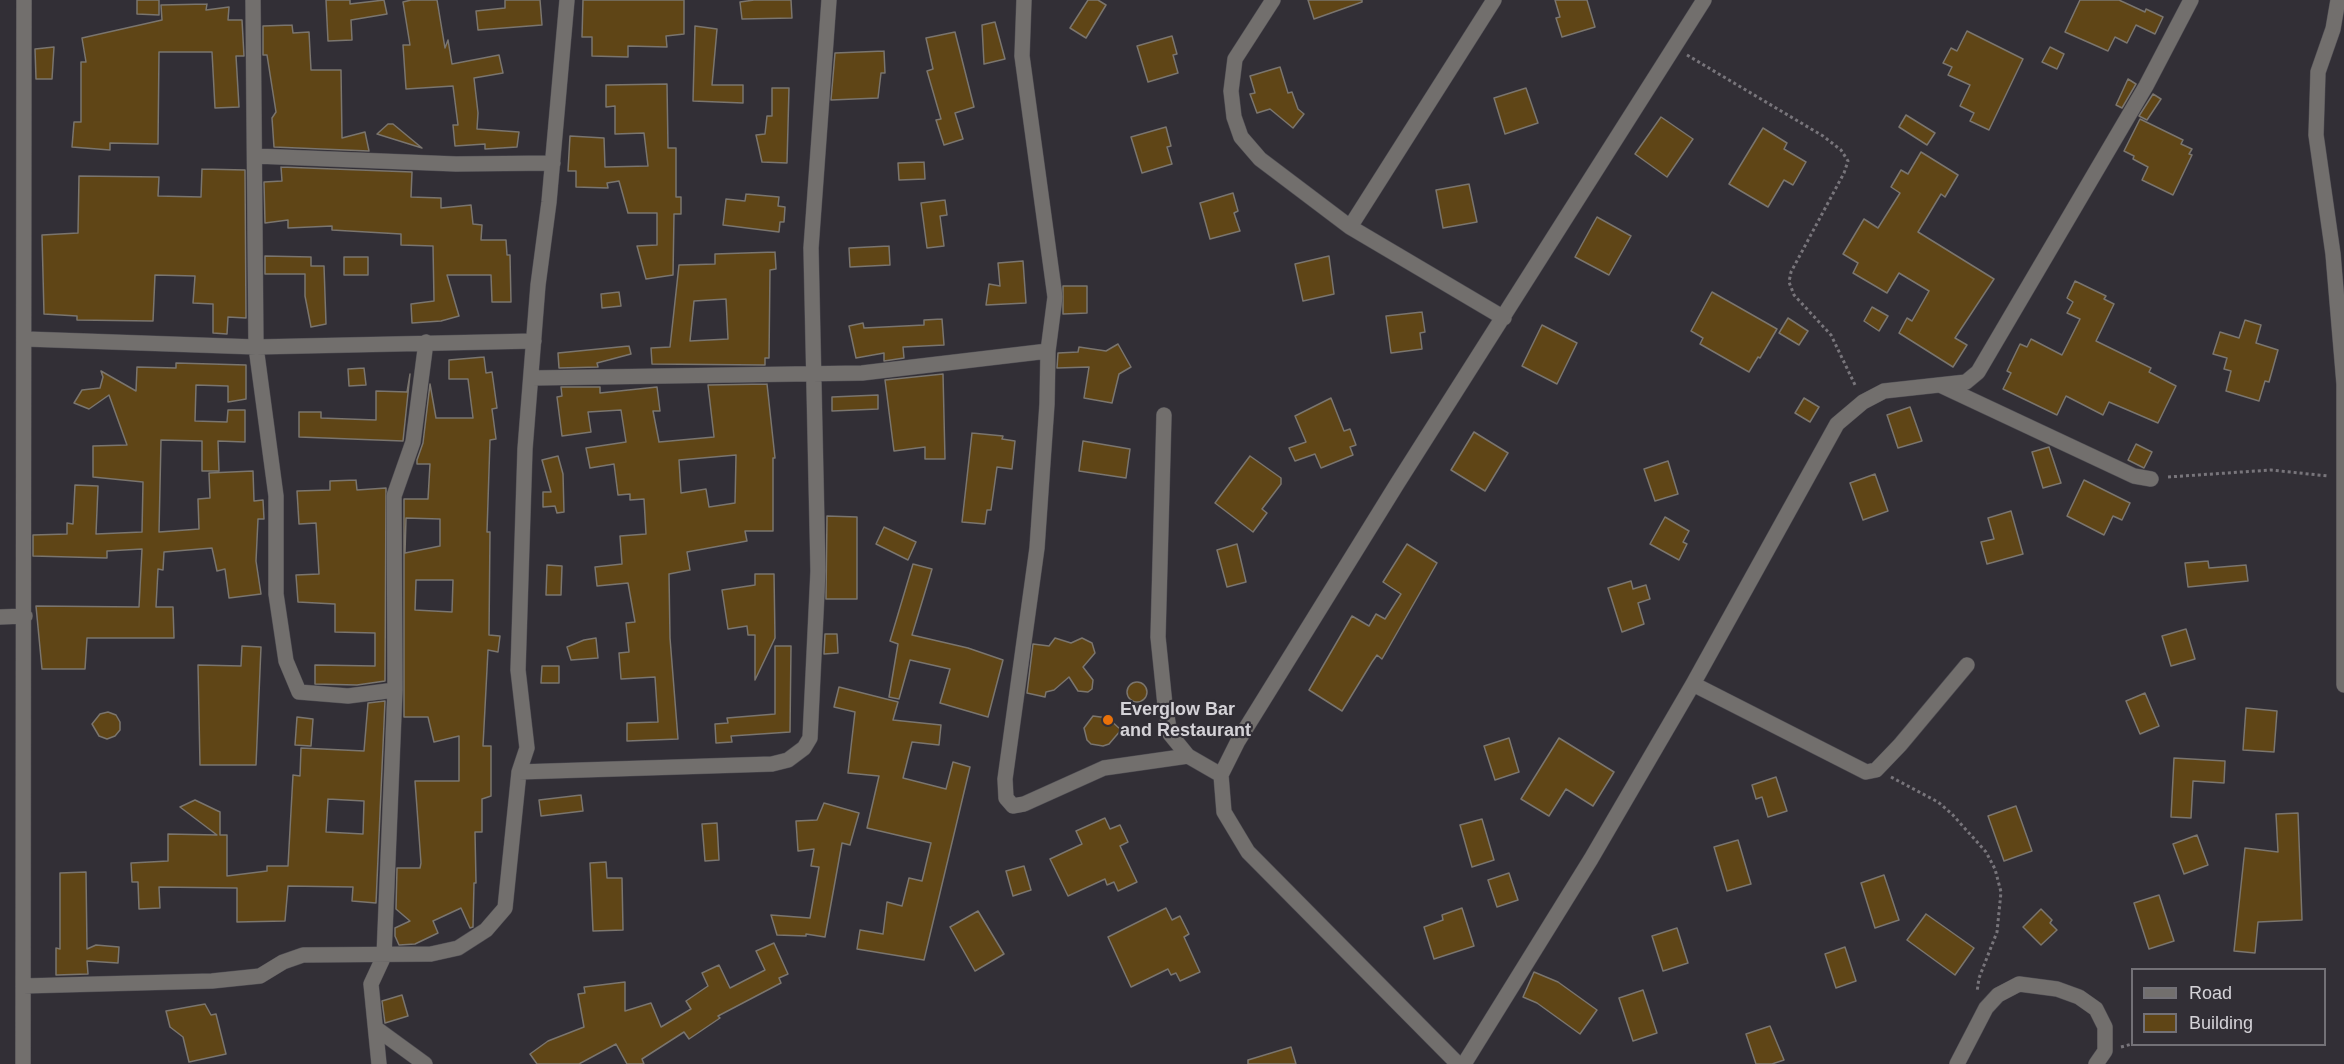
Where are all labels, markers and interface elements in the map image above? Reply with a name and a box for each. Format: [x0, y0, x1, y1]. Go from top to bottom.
place label: Everglow Bar and Restaurant [1120, 699, 1251, 742]
marker: Everglow Bar and Restaurant [1101, 713, 1115, 727]
legend [2131, 968, 2326, 1046]
text: Road [2189, 983, 2232, 1003]
text: Building [2189, 1013, 2253, 1033]

